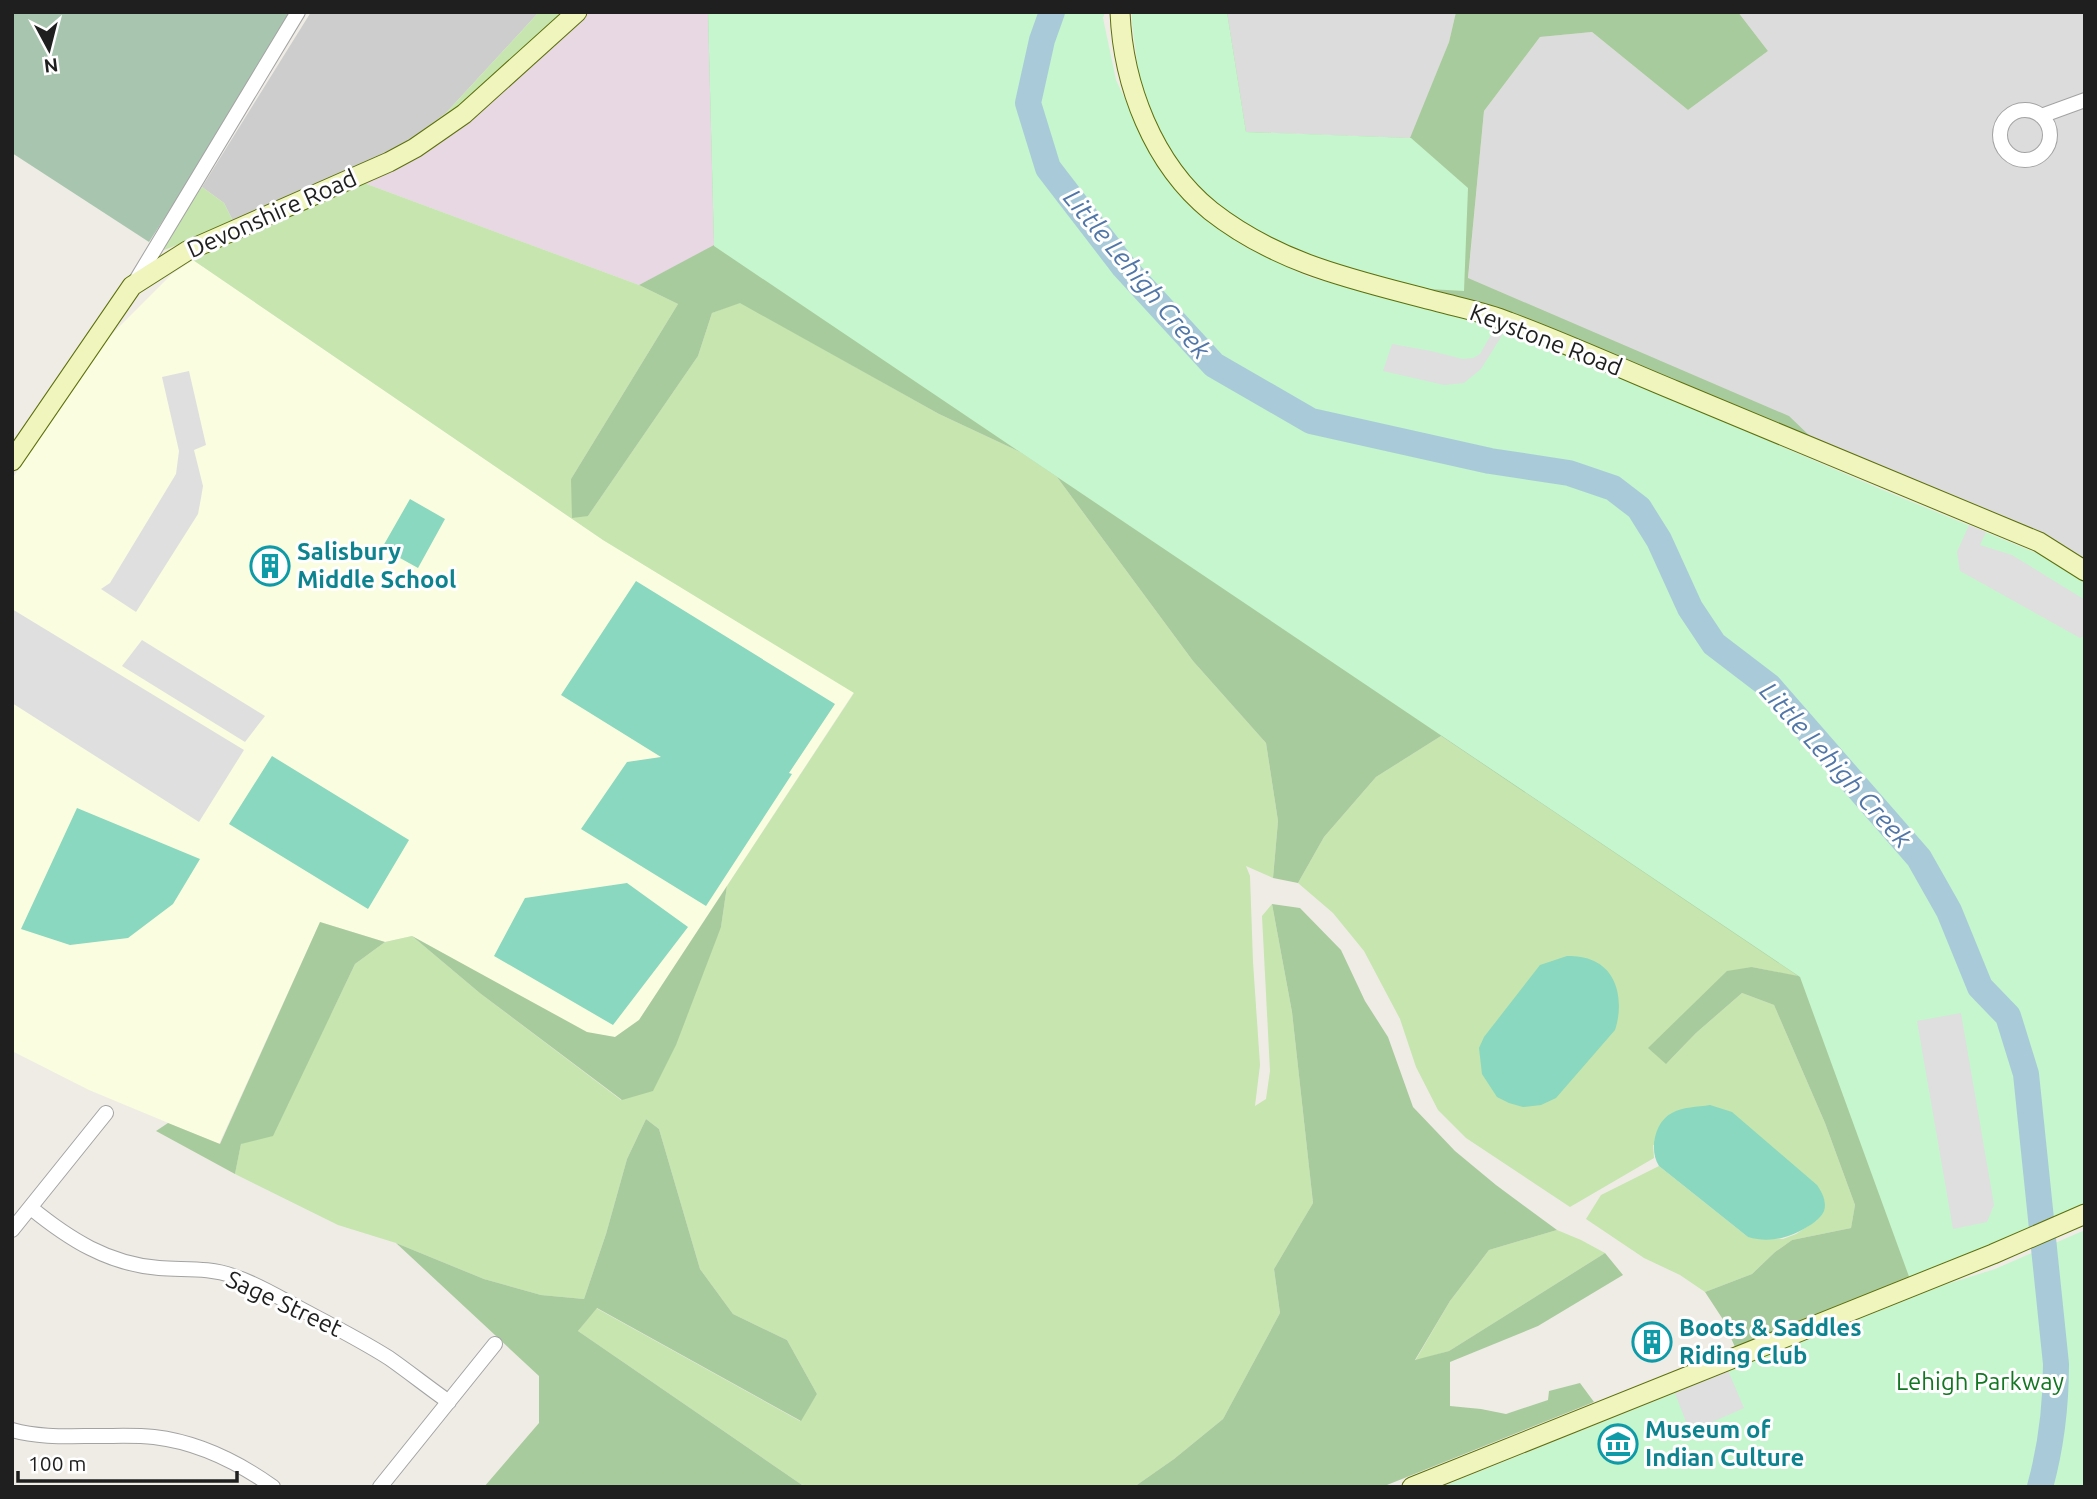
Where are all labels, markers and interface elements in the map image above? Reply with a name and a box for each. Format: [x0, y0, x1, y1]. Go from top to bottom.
north arrow [14, 14, 84, 84]
text: N [43, 54, 59, 78]
street label: Devonshire Road [183, 164, 361, 263]
water label: Little Lehigh Creek [1058, 183, 1217, 365]
street label: Keystone Road [1466, 298, 1626, 381]
place label: Salisbury Middle School [297, 538, 456, 593]
building icon: Salisbury Middle School [249, 545, 291, 587]
water label: Little Lehigh Creek [1755, 676, 1919, 854]
street label: Sage Street [222, 1265, 347, 1342]
place label: Boots & Saddles Riding Club [1679, 1314, 1862, 1369]
building icon: Boots & Saddles Riding Club [1631, 1321, 1673, 1363]
park label: Lehigh Parkway [1896, 1368, 2065, 1395]
place label: Museum of Indian Culture [1645, 1416, 1804, 1471]
museum icon: Museum of Indian Culture [1597, 1423, 1639, 1465]
scale bar [18, 1440, 236, 1484]
text: 100 m [28, 1451, 86, 1475]

